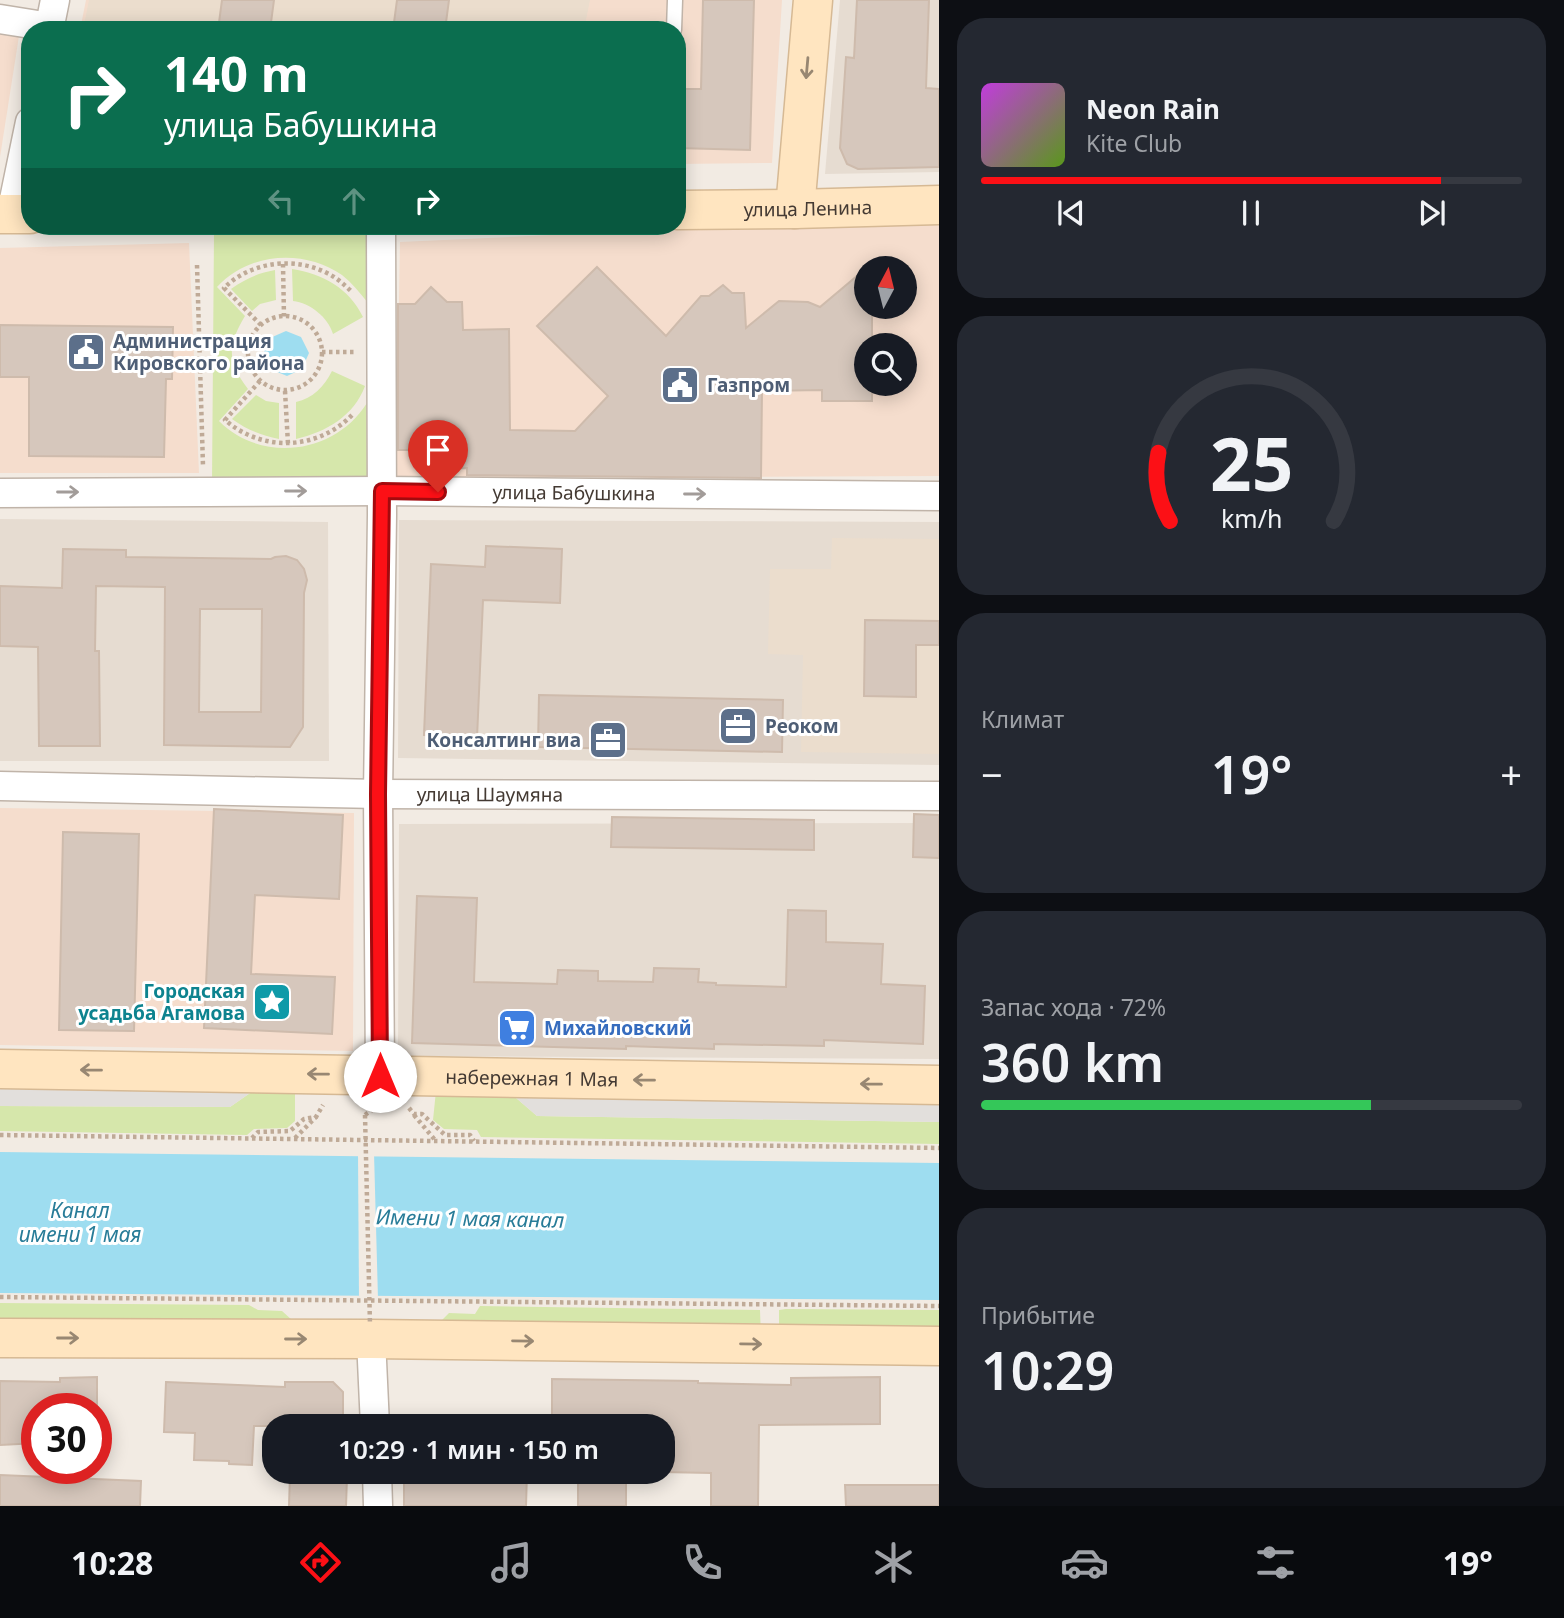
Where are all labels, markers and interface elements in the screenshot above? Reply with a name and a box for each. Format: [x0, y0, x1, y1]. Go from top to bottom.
text: 140 m [164, 40, 309, 106]
icon: right [49, 49, 140, 140]
one-way arrow [800, 56, 813, 79]
text: Neon Rain [1086, 91, 1220, 127]
text: улица Бабушкина [164, 103, 438, 146]
text: Kite Club [1086, 127, 1182, 159]
icon: left [262, 182, 300, 220]
icon: ahead [335, 182, 373, 220]
icon: right [408, 182, 446, 220]
street label: улица Ленина [744, 194, 873, 222]
icon: previous [1052, 194, 1090, 232]
icon: pause [1232, 194, 1270, 232]
icon: next [1413, 194, 1451, 232]
north arrow [854, 256, 917, 318]
map controls [854, 256, 917, 396]
place label: Администрация Кировского района [113, 328, 305, 376]
public building icon: Администрация Кировского района [65, 331, 107, 373]
button: search [854, 333, 917, 396]
public building icon: Газпром [659, 364, 701, 406]
place label: Газпром [707, 372, 790, 398]
text: 25 [1210, 414, 1293, 513]
pin [408, 420, 468, 492]
icon: arrive [419, 431, 457, 469]
street label: улица Бабушкина [493, 479, 655, 506]
one-way arrow [284, 484, 307, 498]
one-way arrow [56, 485, 79, 499]
one-way arrow [683, 487, 706, 500]
text: km/h [1221, 501, 1282, 535]
text: Климат [981, 703, 1064, 735]
office icon: Реоком [717, 705, 759, 747]
place label: Реоком [765, 713, 839, 739]
office icon: Консалтинг виа [587, 719, 629, 761]
place label: Консалтинг виа [427, 727, 581, 753]
text: 19° [1211, 738, 1292, 809]
text: − [981, 748, 1003, 800]
text: + [1500, 748, 1522, 800]
street label: улица Шаумяна [417, 781, 563, 808]
place label: Городская усадьба Агамова [77, 978, 245, 1026]
place icon: Городская усадьба Агамова [251, 981, 293, 1023]
text: Запас хода · 72% [981, 991, 1166, 1023]
supermarket icon: Михайловский [496, 1007, 538, 1049]
place label: Михайловский [544, 1015, 692, 1041]
text: 360 km [981, 1026, 1164, 1097]
position arrow [343, 1039, 417, 1113]
one-way arrow [79, 1063, 102, 1077]
street label: набережная 1 Мая [445, 1064, 619, 1093]
one-way arrow [307, 1068, 330, 1081]
one-way arrow [632, 1074, 655, 1087]
one-way arrow [860, 1078, 883, 1091]
water label: Канал имени 1 мая [19, 1196, 142, 1248]
water label: Имени 1 мая канал [376, 1202, 565, 1234]
text: Прибытие [981, 1299, 1095, 1331]
one-way arrow [56, 1331, 79, 1345]
one-way arrow [284, 1332, 307, 1346]
one-way arrow [511, 1334, 534, 1348]
text: 10:29 [981, 1334, 1114, 1405]
one-way arrow [739, 1337, 762, 1351]
speed limit sign: 30 [21, 1393, 112, 1484]
text: 10:29 · 1 мин · 150 m [338, 1431, 599, 1467]
icon: directions [296, 1538, 345, 1587]
icon: music [487, 1538, 536, 1587]
icon: phone [678, 1538, 727, 1587]
icon: climate [869, 1538, 918, 1587]
icon: car [1060, 1538, 1109, 1587]
icon: filters [1251, 1538, 1300, 1587]
text: 10:28 [71, 1541, 153, 1584]
text: 19° [1443, 1541, 1493, 1584]

